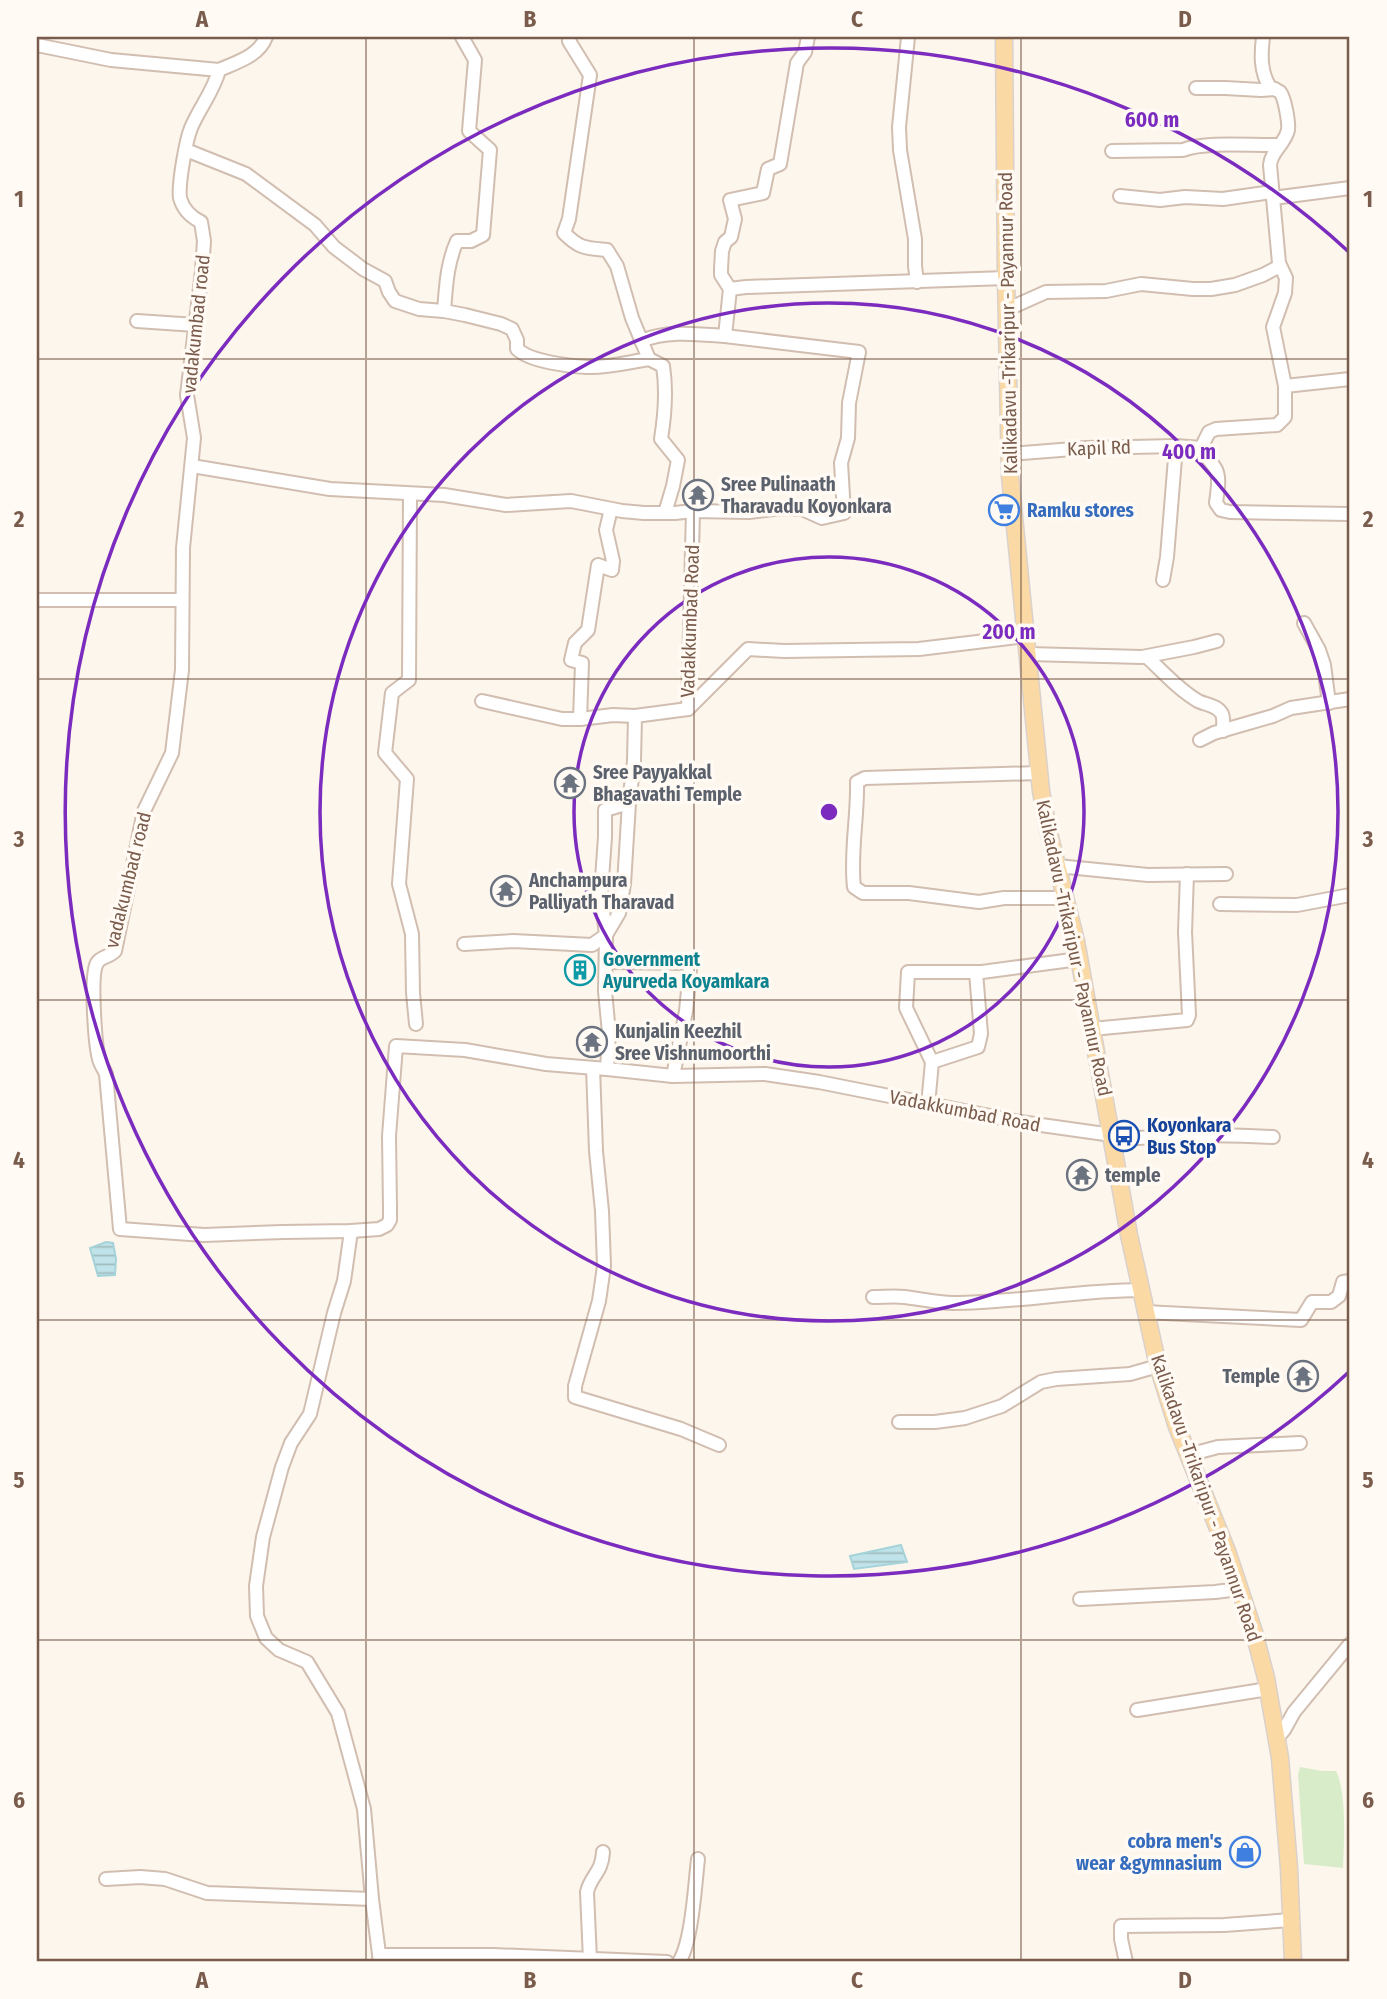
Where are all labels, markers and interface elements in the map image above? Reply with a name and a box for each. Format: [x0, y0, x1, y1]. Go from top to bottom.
text: A [195, 5, 209, 33]
text: B [524, 5, 537, 33]
text: C [851, 5, 863, 33]
text: D [1178, 5, 1192, 33]
text: 600 m [1125, 107, 1179, 133]
street label: Kalikadavu -Trikaripur - Payannur Road [994, 172, 1022, 474]
text: 1 [14, 185, 24, 213]
text: 1 [1363, 185, 1373, 213]
street label: vadakumbad road [177, 253, 215, 395]
street label: Kapil Rd [1067, 435, 1131, 461]
text: 400 m [1162, 439, 1216, 465]
place label: Sree Pulinaath Tharavadu Koyonkara [721, 473, 892, 518]
temple icon: Sree Pulinaath Tharavadu Koyonkara [681, 478, 715, 512]
supermarket icon: Ramku stores [987, 493, 1021, 527]
place label: Ramku stores [1027, 499, 1135, 522]
text: 2 [13, 505, 25, 533]
text: 2 [1362, 505, 1374, 533]
street label: Vadakkumbad Road [676, 544, 704, 698]
text: 200 m [981, 619, 1036, 645]
place label: Sree Payyakkal Bhagavathi Temple [593, 761, 742, 806]
temple icon: Sree Payyakkal Bhagavathi Temple [553, 766, 587, 800]
street label: Kalikadavu -Trikaripur - Payannur Road [1031, 798, 1117, 1098]
centre of rings [817, 800, 841, 824]
street label: vadakumbad road [100, 810, 156, 950]
text: 3 [13, 825, 25, 853]
text: 3 [1362, 825, 1374, 853]
place label: Anchampura Palliyath Tharavad [528, 869, 674, 914]
temple icon: Anchampura Palliyath Tharavad [489, 874, 523, 908]
place label: Government Ayurveda Koyamkara [602, 948, 769, 993]
building icon: Government Ayurveda Koyamkara [563, 953, 597, 987]
place label: Kunjalin Keezhil Sree Vishnumoorthi [615, 1020, 771, 1065]
temple icon: Kunjalin Keezhil Sree Vishnumoorthi [575, 1025, 609, 1059]
street label: Vadakkumbad Road [888, 1085, 1042, 1137]
place label: Koyonkara Bus Stop [1147, 1114, 1231, 1159]
bus stop icon: Koyonkara Bus Stop [1107, 1119, 1141, 1153]
text: 4 [13, 1146, 25, 1174]
text: 4 [1362, 1146, 1374, 1174]
temple icon: temple [1065, 1158, 1099, 1192]
place label: temple [1105, 1164, 1161, 1187]
street label: Kalikadavu -Trikaripur - Payannur Road [1146, 1351, 1266, 1645]
temple icon: Temple [1286, 1359, 1320, 1393]
place label: Temple [1223, 1365, 1280, 1388]
text: 5 [13, 1466, 25, 1494]
text: 5 [1362, 1466, 1374, 1494]
text: 6 [13, 1786, 25, 1814]
text: 6 [1362, 1786, 1374, 1814]
place label: cobra men's wear &gymnasium [1076, 1830, 1223, 1875]
shop icon: cobra men's wear &gymnasium [1228, 1835, 1262, 1869]
text: A [195, 1966, 209, 1994]
text: B [524, 1966, 537, 1994]
text: C [851, 1966, 863, 1994]
text: D [1178, 1966, 1192, 1994]

